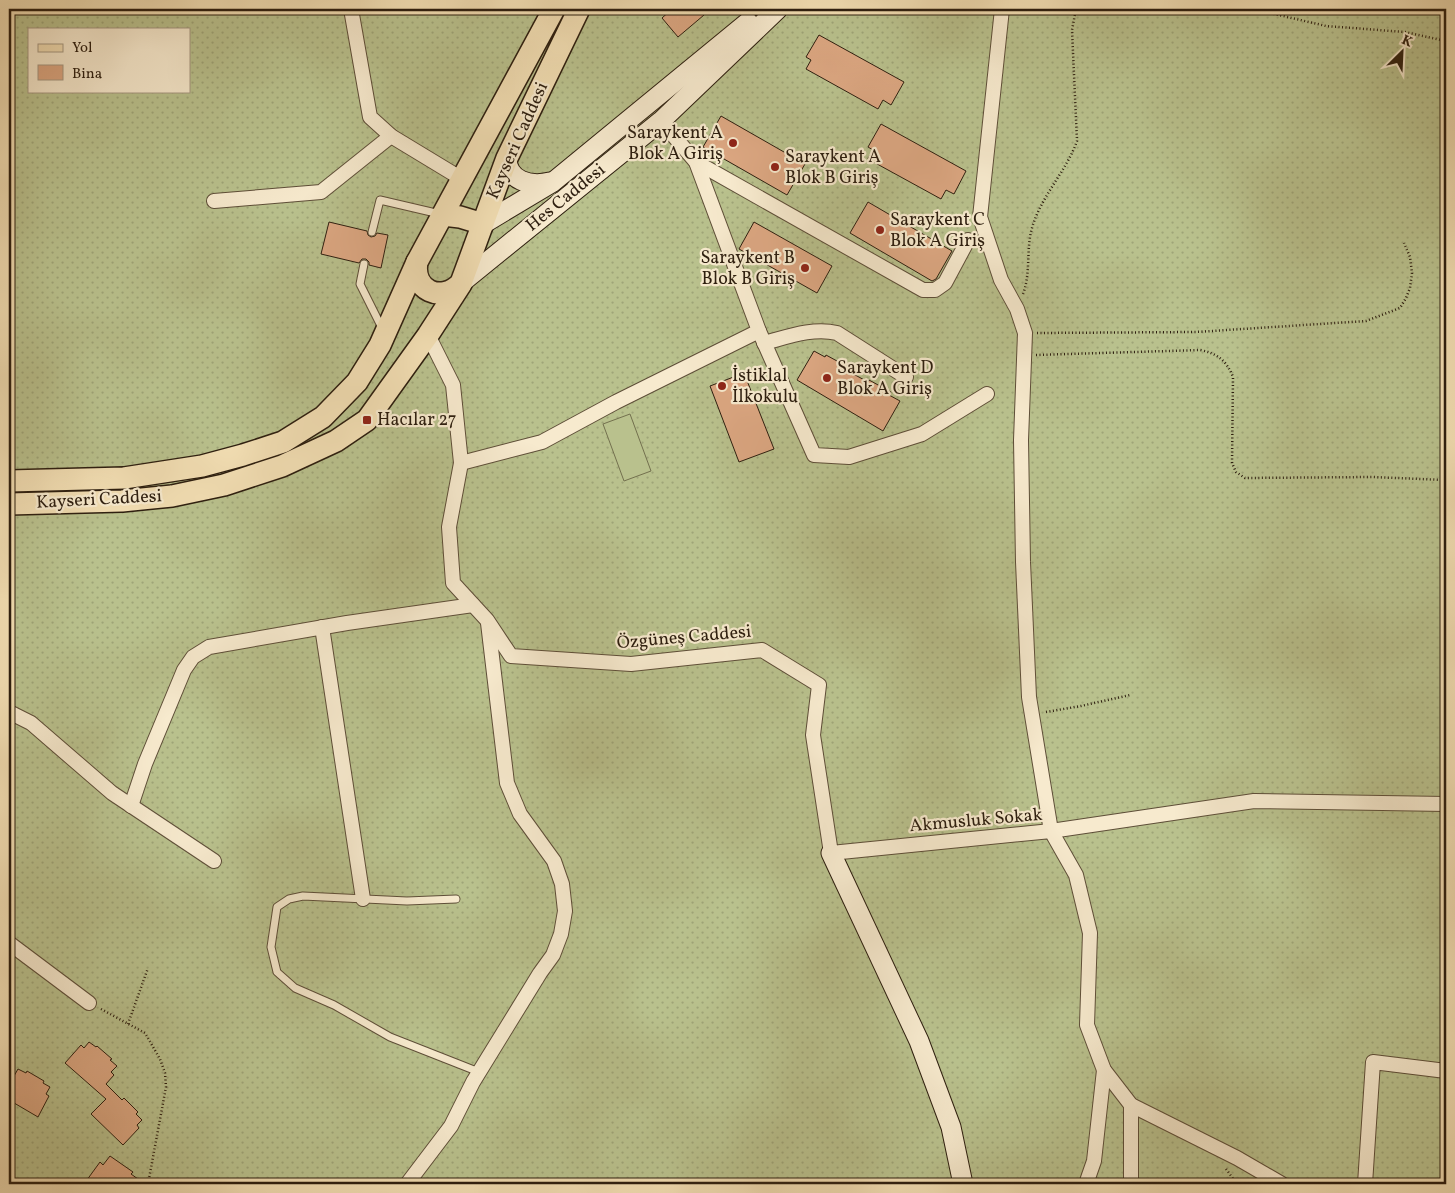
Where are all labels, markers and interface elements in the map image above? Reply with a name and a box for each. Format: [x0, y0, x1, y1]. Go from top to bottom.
legend [28, 28, 190, 92]
north arrow [1378, 28, 1428, 78]
text: K [1398, 31, 1415, 52]
text: Yol [72, 38, 92, 59]
text: Bina [72, 64, 102, 85]
street label: Kayseri Caddesi [481, 78, 555, 204]
place label: Saraykent A Blok A Giriş [627, 121, 723, 167]
marker: Saraykent A Blok A Giriş [727, 137, 739, 149]
place label: Saraykent A Blok B Giriş [785, 145, 881, 191]
street label: Hes Caddesi [521, 158, 611, 238]
marker: Saraykent A Blok B Giriş [769, 161, 781, 173]
place label: Saraykent C Blok A Giriş [890, 208, 985, 254]
marker: Saraykent C Blok A Giriş [874, 224, 886, 236]
place label: Saraykent B Blok B Giriş [700, 246, 795, 292]
marker: Saraykent B Blok B Giriş [799, 262, 811, 274]
place label: Saraykent D Blok A Giriş [837, 356, 933, 402]
place label: İstiklal İlkokulu [732, 364, 798, 410]
marker: Saraykent D Blok A Giriş [821, 372, 833, 384]
marker: İstiklal İlkokulu [716, 380, 728, 392]
place label: Hacılar 27 [377, 408, 456, 433]
marker: Hacılar 27 [361, 414, 373, 426]
street label: Kayseri Caddesi [36, 484, 162, 516]
street label: Özgüneş Caddesi [616, 620, 752, 656]
street label: Akmusluk Sokak [909, 803, 1044, 839]

